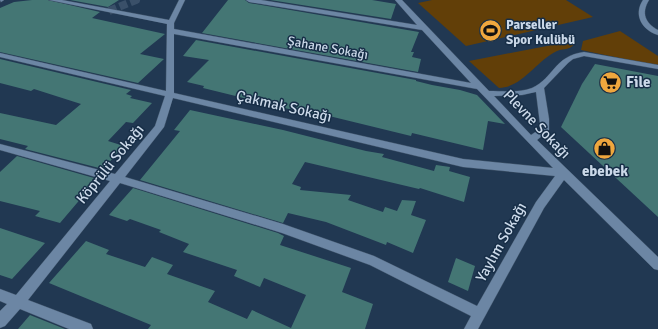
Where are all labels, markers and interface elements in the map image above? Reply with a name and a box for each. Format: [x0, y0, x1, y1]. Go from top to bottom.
place label: Parseller Spor Kulübü [506, 17, 575, 48]
sports icon: Parseller Spor Kulübü [477, 18, 503, 44]
street label: Şahane Sokağı [286, 33, 369, 63]
supermarket icon: File [598, 69, 624, 95]
place label: File [626, 73, 651, 91]
street label: Çakmak Sokağı [234, 86, 334, 126]
street label: Plevne Sokağı [500, 86, 574, 162]
street label: Köprülü Sokağı [72, 121, 148, 207]
shop icon: ebebek [592, 135, 618, 161]
place label: ebebek [582, 162, 628, 180]
street label: Yaylım Sokağı [472, 199, 530, 285]

